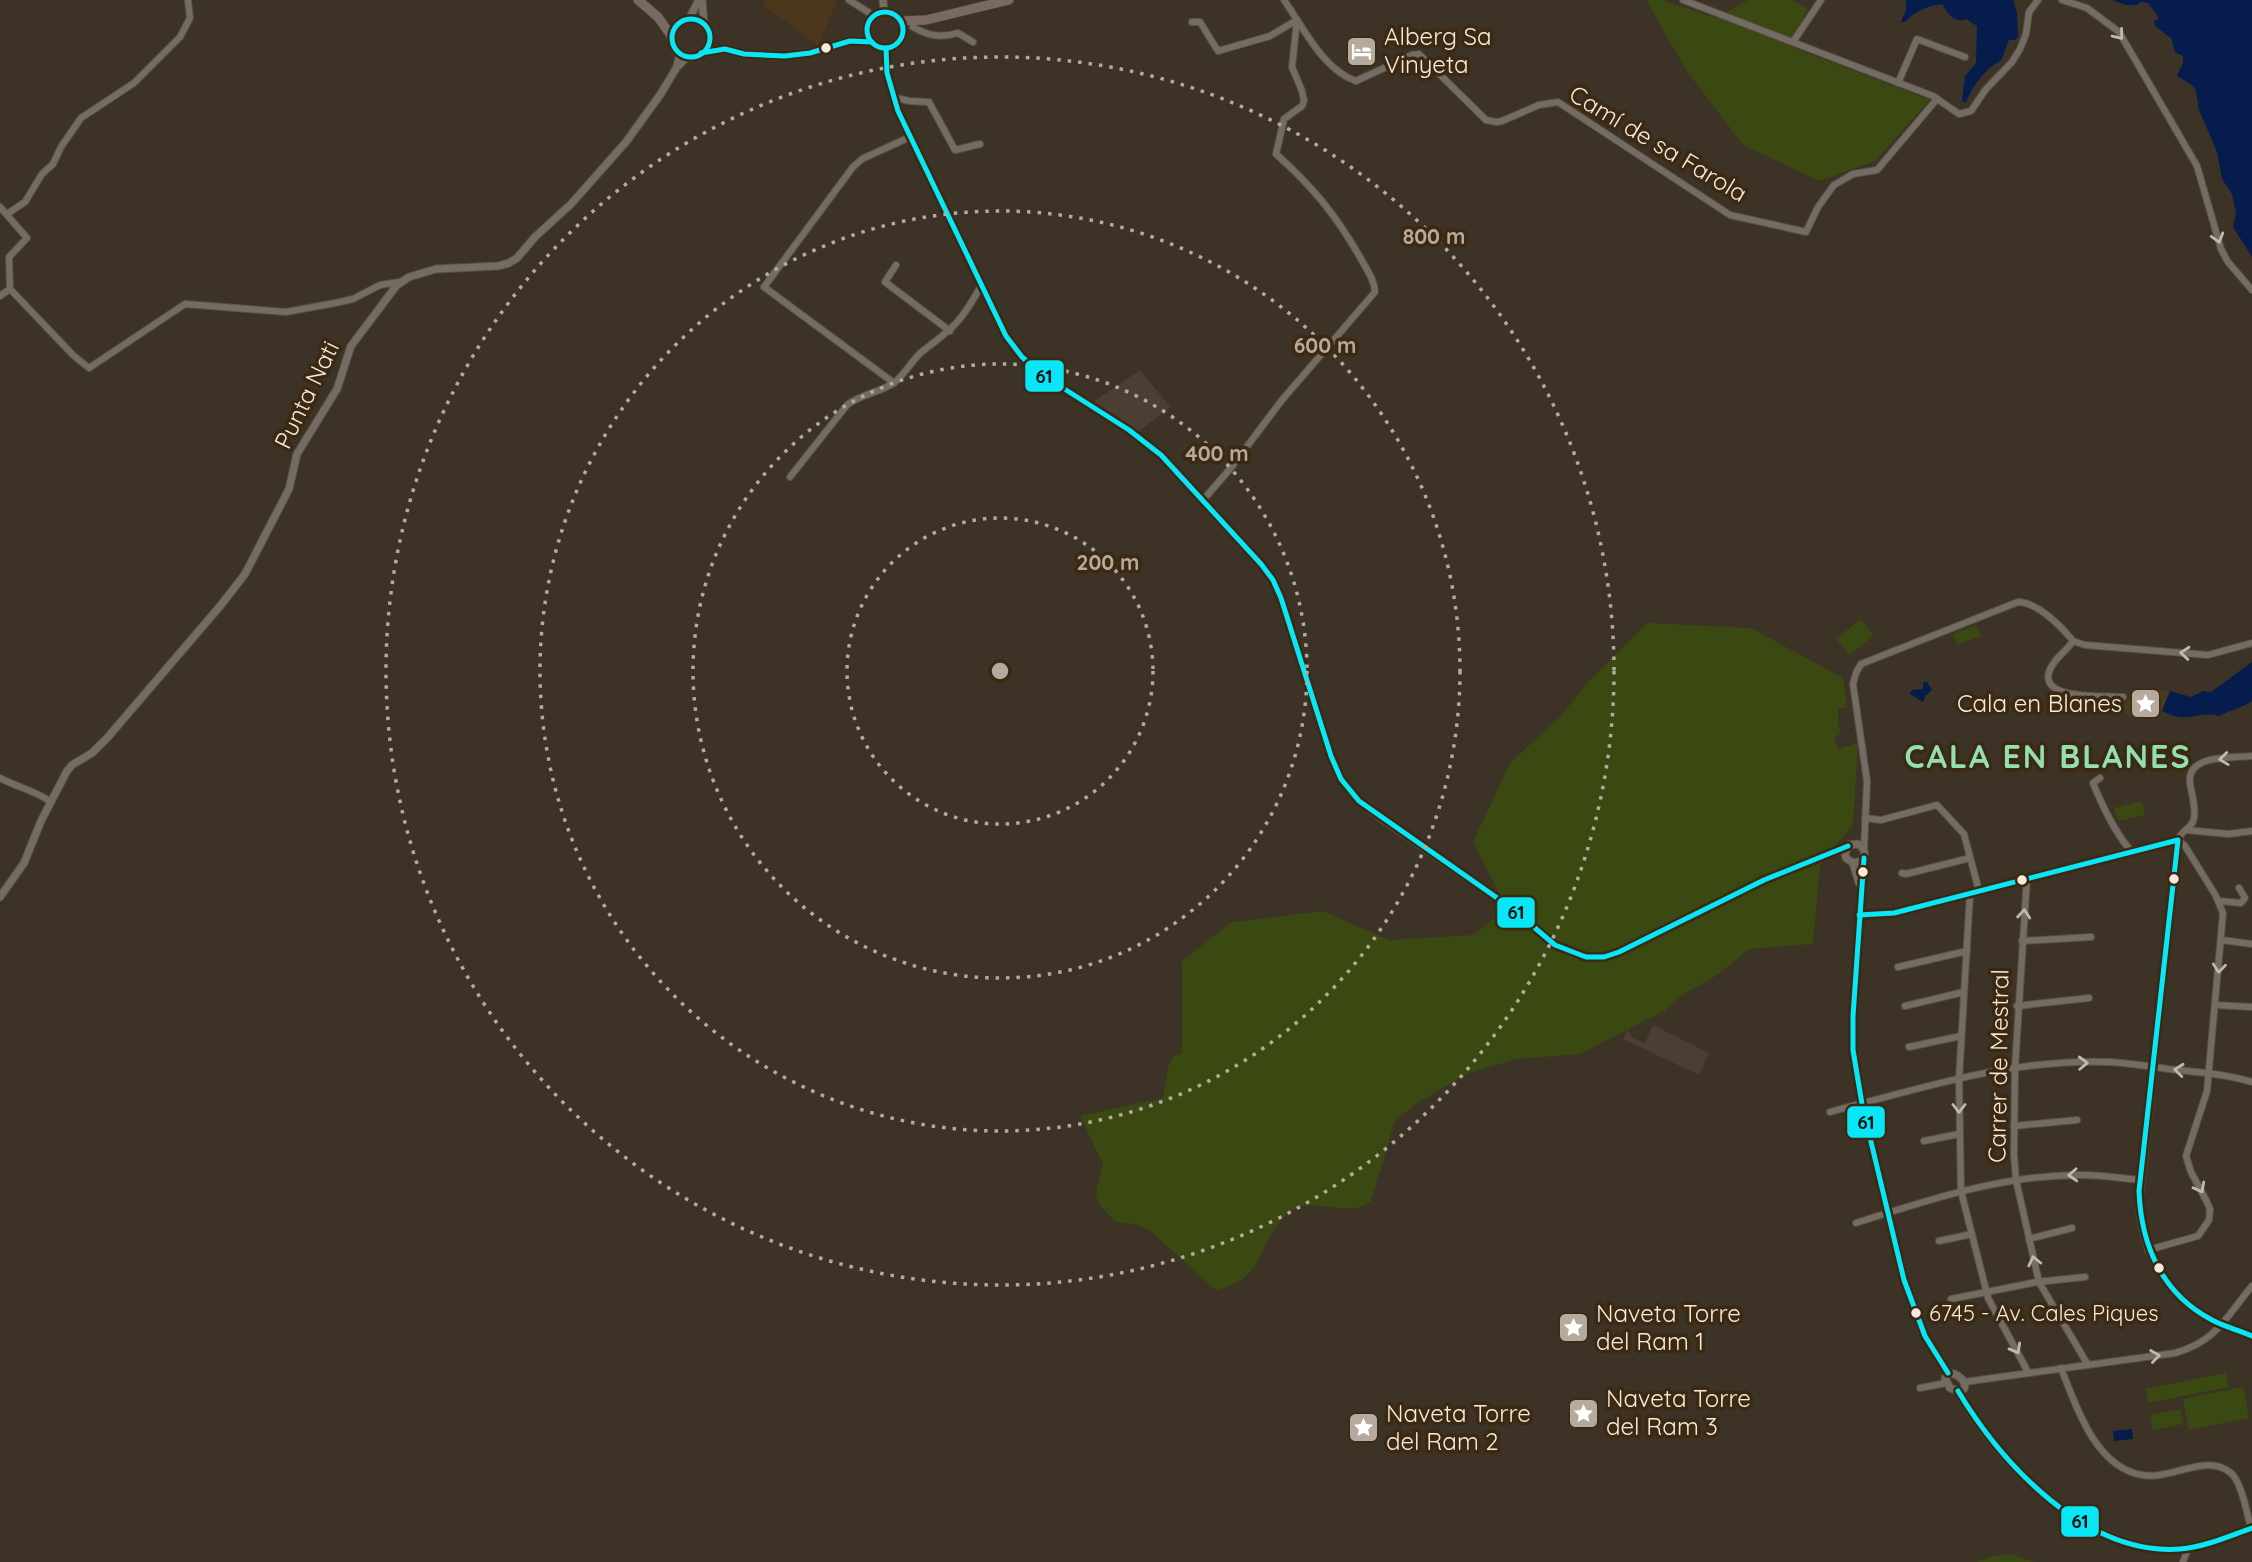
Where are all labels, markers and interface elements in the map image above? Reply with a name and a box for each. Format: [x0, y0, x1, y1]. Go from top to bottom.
place label: Alberg Sa Vinyeta [1384, 21, 1492, 79]
one-way arrow [2110, 27, 2123, 40]
hotel icon: Alberg Sa Vinyeta [1344, 34, 1378, 68]
unlabelled marker [819, 41, 833, 55]
street label: Camí de sa Farola [1564, 78, 1753, 208]
text: 800 m [1403, 223, 1465, 249]
one-way arrow [2210, 231, 2225, 243]
text: 600 m [1294, 332, 1356, 358]
street label: Punta Nati [267, 336, 345, 453]
line badge: 61 [1024, 359, 1065, 393]
text: 61 [1035, 364, 1053, 388]
text: 400 m [1185, 440, 1249, 466]
text: 200 m [1077, 549, 1139, 575]
one-way arrow [2180, 646, 2191, 661]
centre of rings [988, 659, 1012, 683]
place icon: Cala en Blanes [2128, 687, 2162, 721]
place label: Cala en Blanes [1957, 688, 2122, 718]
district label: CALA EN BLANES [1904, 736, 2192, 776]
one-way arrow [2218, 751, 2230, 766]
unlabelled marker [1856, 865, 1870, 879]
unlabelled marker [2167, 872, 2181, 886]
unlabelled marker [2015, 873, 2029, 887]
line badge: 61 [1496, 896, 1536, 929]
text: 61 [1507, 900, 1525, 924]
one-way arrow [2016, 908, 2031, 919]
one-way arrow [2211, 962, 2226, 974]
street label: Carrer de Mestral [1981, 969, 2015, 1163]
one-way arrow [2078, 1055, 2089, 1071]
one-way arrow [2173, 1062, 2185, 1077]
one-way arrow [1951, 1103, 1967, 1114]
line badge: 61 [1846, 1105, 1886, 1139]
text: 61 [1857, 1110, 1875, 1134]
one-way arrow [2067, 1168, 2078, 1183]
one-way arrow [2192, 1181, 2205, 1194]
one-way arrow [2028, 1255, 2043, 1267]
unlabelled marker [2152, 1261, 2166, 1275]
place label: Naveta Torre del Ram 1 [1596, 1298, 1741, 1356]
place label: 6745 - Av. Cales Piques [1929, 1299, 2159, 1327]
marker: 6745 - Av. Cales Piques [1909, 1306, 1923, 1320]
place icon: Naveta Torre del Ram 1 [1556, 1311, 1590, 1345]
one-way arrow [2008, 1342, 2021, 1354]
one-way arrow [2149, 1349, 2161, 1364]
place label: Naveta Torre del Ram 3 [1606, 1383, 1751, 1441]
place icon: Naveta Torre del Ram 3 [1566, 1396, 1600, 1430]
place label: Naveta Torre del Ram 2 [1386, 1398, 1531, 1456]
place icon: Naveta Torre del Ram 2 [1346, 1411, 1380, 1445]
line badge: 61 [2060, 1505, 2100, 1538]
text: 61 [2071, 1509, 2089, 1533]

